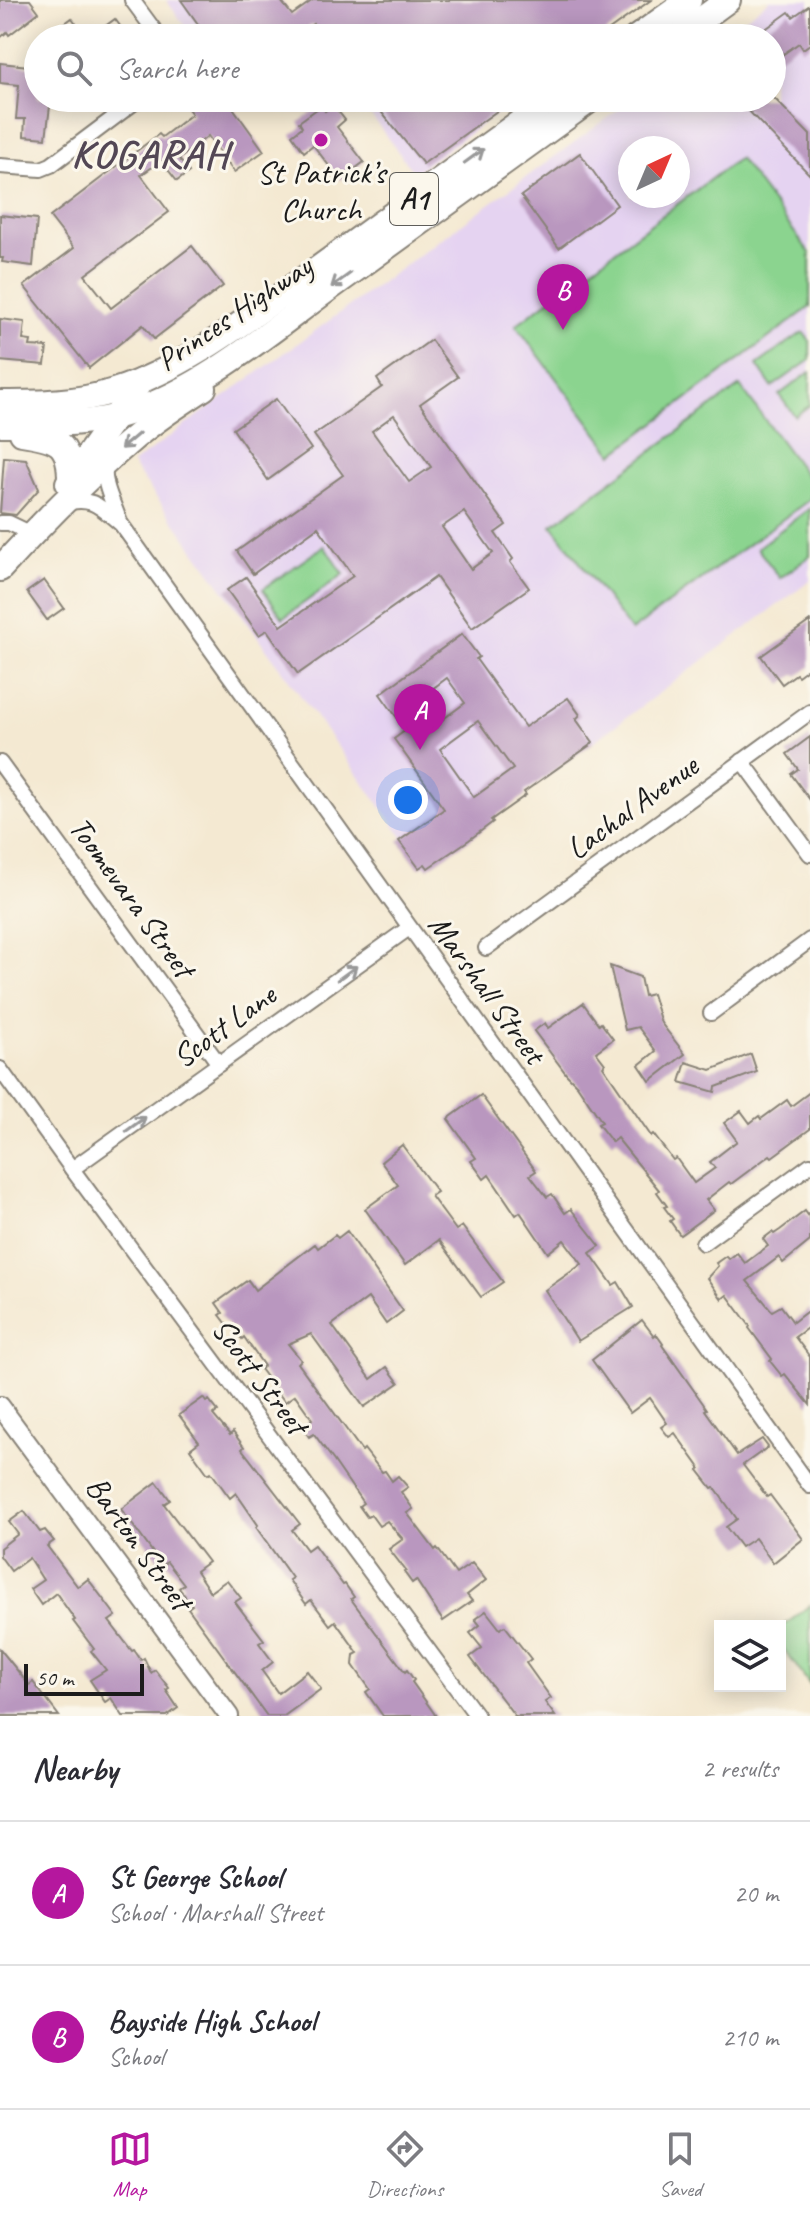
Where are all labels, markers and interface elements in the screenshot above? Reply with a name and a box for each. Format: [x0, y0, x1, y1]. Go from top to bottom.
search box [24, 24, 786, 112]
icon: search [52, 46, 96, 90]
text: Search here [116, 49, 238, 87]
district label: KOGARAH [71, 129, 234, 179]
marker: St Patrick’s Church [312, 131, 330, 149]
north arrow [618, 136, 690, 208]
one-way arrow [462, 147, 484, 164]
place label: St Patrick’s Church [257, 152, 388, 230]
road number: A1 [390, 173, 438, 225]
street label: Princes Highway [148, 245, 321, 380]
pin: B [537, 264, 589, 330]
one-way arrow [331, 272, 353, 288]
one-way arrow [121, 432, 141, 450]
pin: A [394, 684, 446, 750]
street label: Lachal Avenue [558, 744, 708, 869]
your location [388, 780, 428, 820]
street label: Toomevara Street [60, 808, 207, 989]
street label: Marshall Street [419, 906, 557, 1074]
one-way arrow [336, 964, 357, 981]
street label: Scott Lane [164, 973, 286, 1077]
one-way arrow [124, 1116, 146, 1132]
street label: Scott Street [203, 1310, 320, 1446]
street label: Barton Street [77, 1468, 204, 1622]
map controls [714, 1620, 786, 1692]
button: layers [714, 1620, 786, 1692]
scale bar [24, 1660, 144, 1696]
text: 50 m [36, 1664, 73, 1692]
text: Nearby [32, 1747, 118, 1790]
text: 2 results [702, 1752, 778, 1785]
text: St George School [108, 1858, 282, 1896]
text: A [51, 1877, 65, 1910]
text: 20 m [734, 1877, 778, 1910]
text: School · Marshall Street [108, 1896, 323, 1929]
text: Bayside High School [108, 2002, 315, 2040]
text: B [51, 2021, 65, 2054]
text: 210 m [722, 2021, 778, 2054]
text: School [108, 2040, 164, 2073]
tab: Map [108, 2127, 152, 2203]
tab: Directions [367, 2127, 443, 2203]
tab: Saved [658, 2127, 702, 2203]

